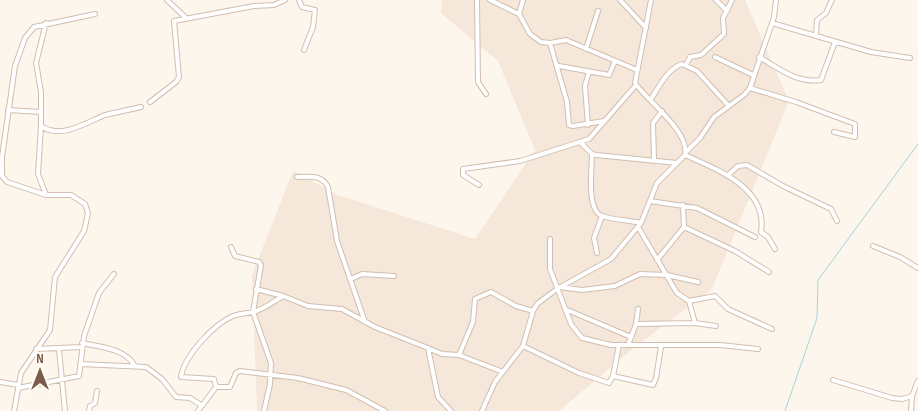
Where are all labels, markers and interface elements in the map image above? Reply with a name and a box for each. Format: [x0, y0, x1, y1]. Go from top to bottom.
north arrow [15, 346, 65, 396]
text: N [36, 350, 44, 367]

